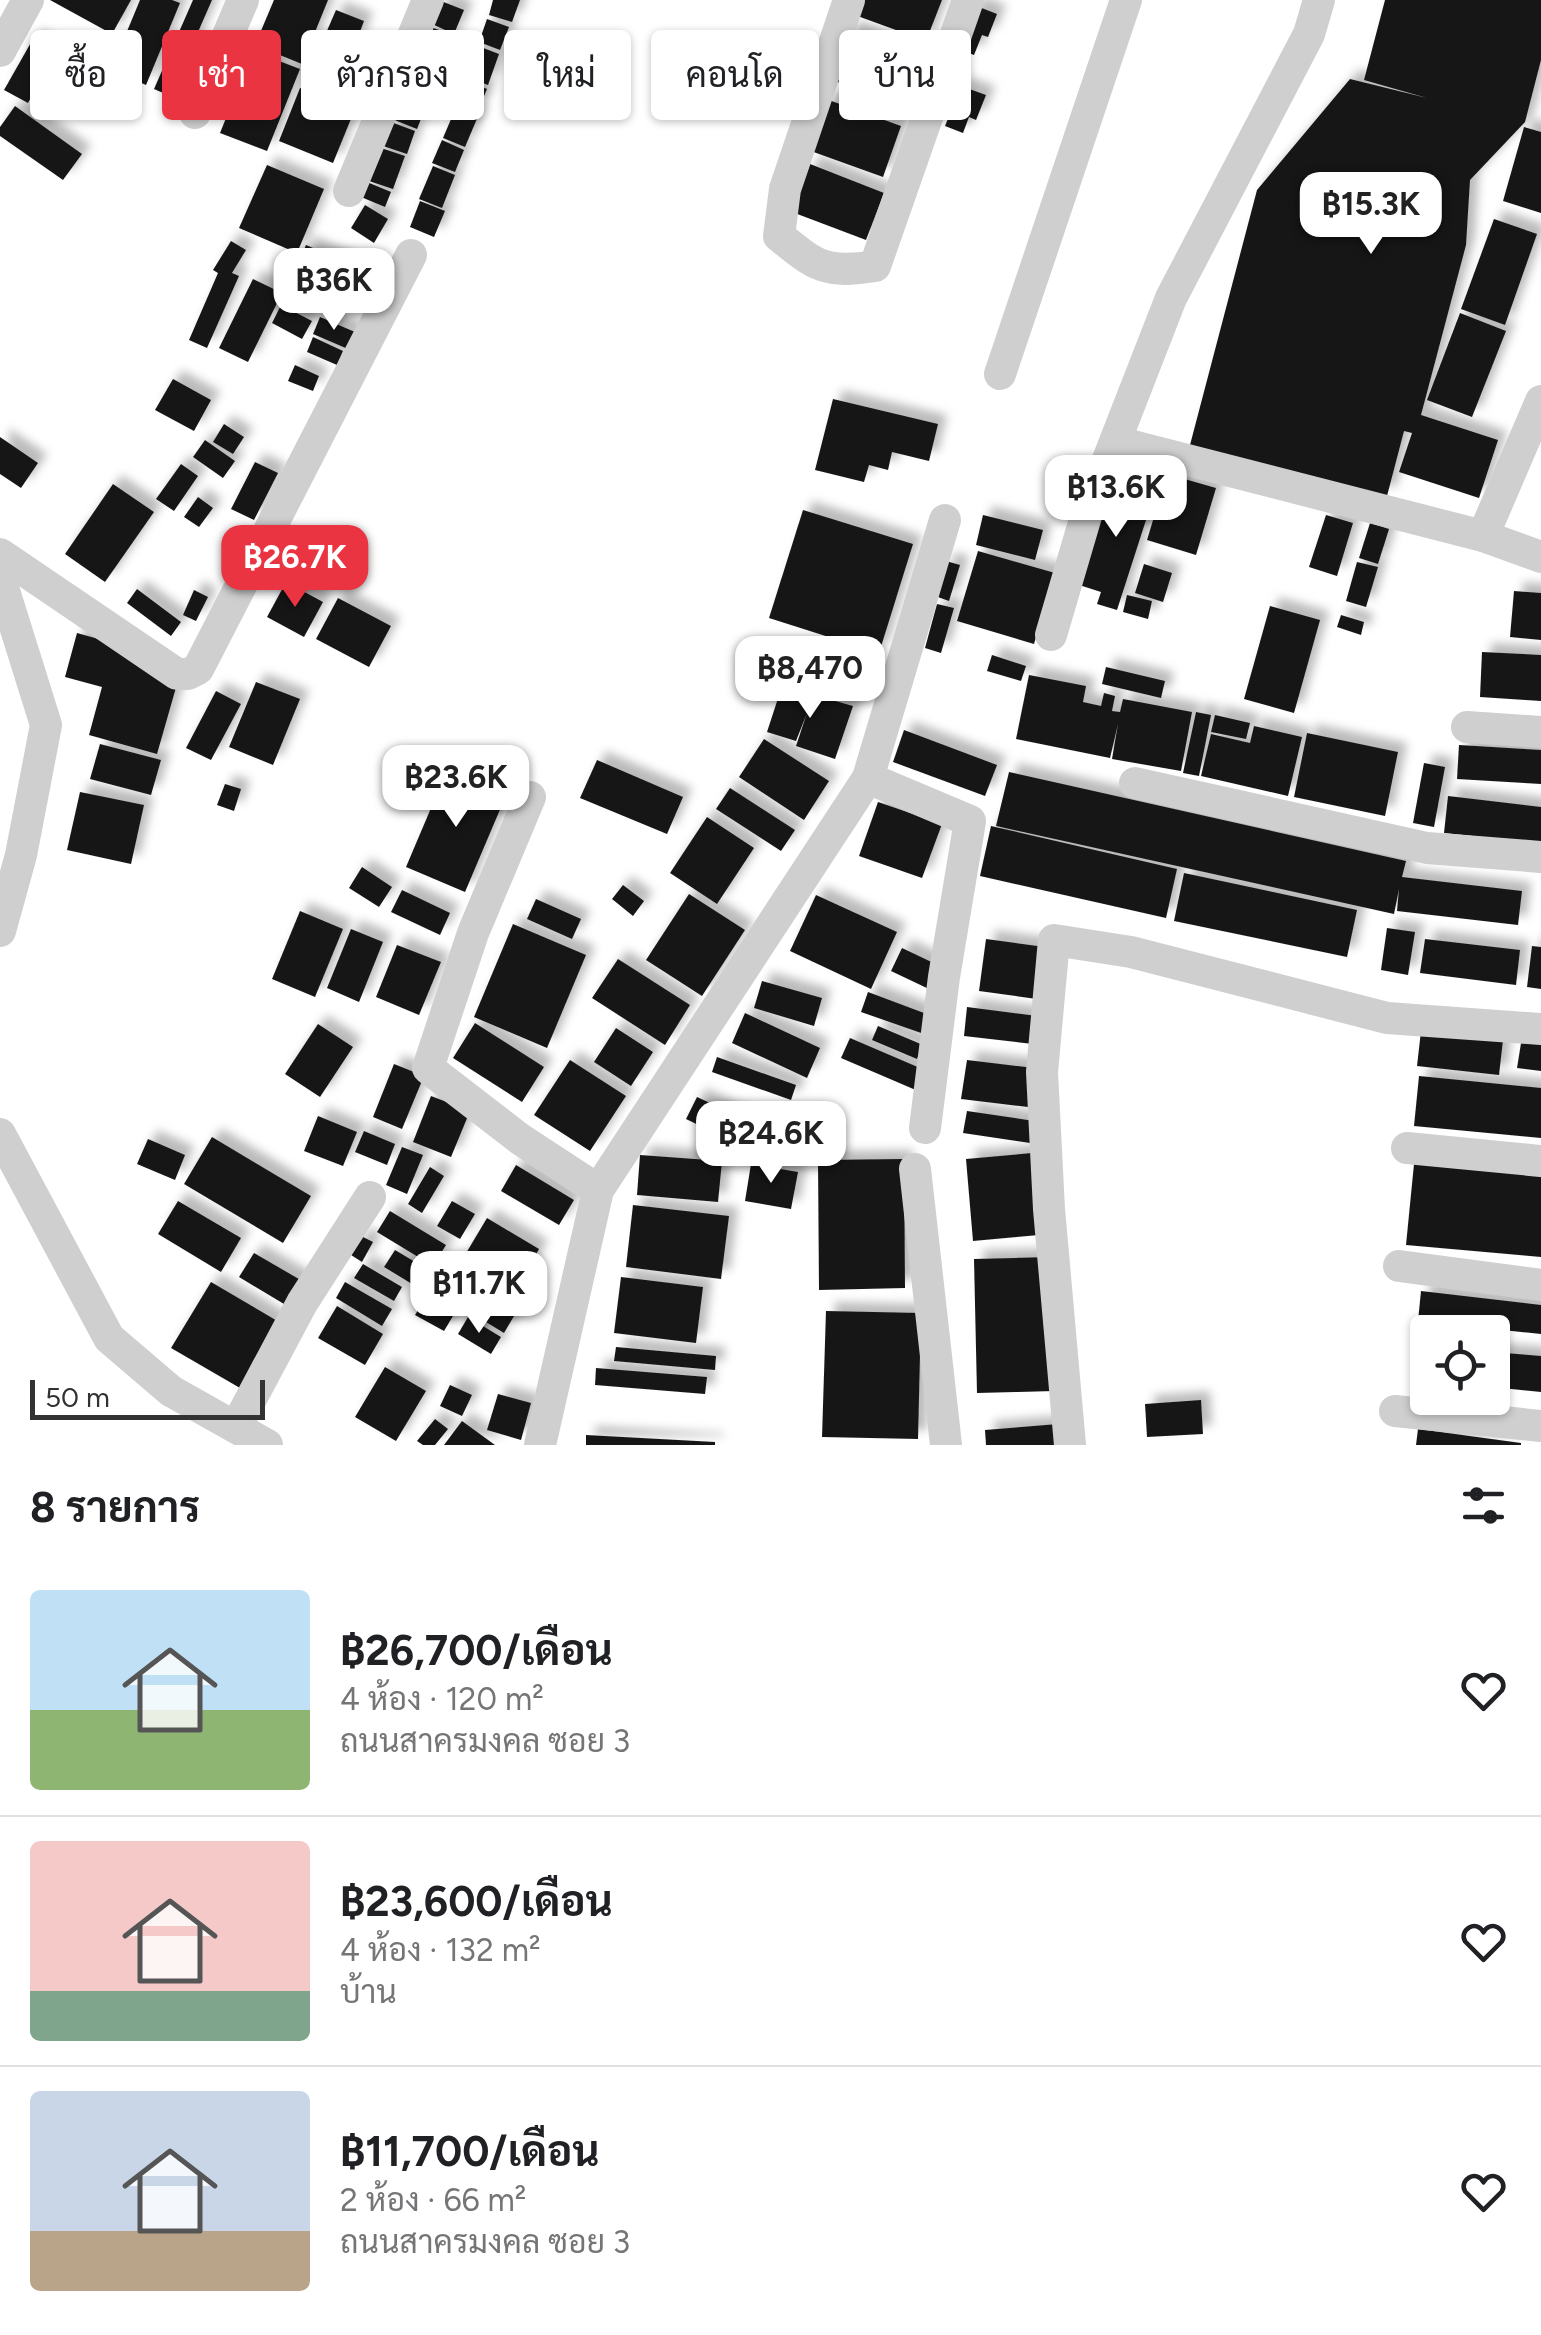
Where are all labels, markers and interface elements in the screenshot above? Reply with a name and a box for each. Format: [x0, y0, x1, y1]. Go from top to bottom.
chip: ซื้อ [30, 30, 142, 120]
chip: เช่า [162, 30, 281, 120]
chip: ตัวกรอง [301, 30, 484, 120]
chip: ใหม่ [504, 30, 631, 120]
chip: คอนโด [651, 30, 819, 120]
chip: บ้าน [839, 30, 971, 120]
pin: ฿15.3K [1290, 172, 1452, 257]
text: ฿15.3K [1322, 185, 1420, 223]
pin: ฿36K [275, 248, 393, 333]
text: ฿36K [296, 261, 372, 299]
pin: ฿13.6K [1035, 455, 1197, 540]
text: ฿13.6K [1067, 468, 1165, 506]
pin: ฿26.7K [214, 525, 376, 610]
text: ฿26.7K [243, 538, 347, 576]
pin: ฿8,470 [729, 636, 891, 721]
text: ฿8,470 [757, 649, 863, 687]
pin: ฿23.6K [375, 745, 537, 830]
text: ฿23.6K [404, 758, 508, 796]
pin: ฿24.6K [690, 1101, 852, 1186]
text: ฿24.6K [718, 1114, 824, 1152]
pin: ฿11.7K [398, 1251, 560, 1336]
text: ฿11.7K [432, 1264, 526, 1302]
map controls [1410, 1315, 1510, 1415]
button: locate [1410, 1315, 1510, 1415]
scale bar [30, 1375, 265, 1420]
text: 50 m [45, 1380, 110, 1414]
icon: filters [1456, 1478, 1511, 1533]
text: 8 รายการ [30, 1482, 200, 1533]
text: ฿26,700/เดือน [340, 1625, 613, 1676]
icon: home [110, 1630, 230, 1750]
icon: heart [1456, 1663, 1511, 1718]
text: 4 ห้อง · 120 m² [340, 1680, 544, 1718]
text: ถนนสาครมงคล ซอย 3 [340, 1722, 630, 1760]
text: ฿23,600/เดือน [340, 1876, 613, 1927]
icon: home [110, 1881, 230, 2001]
icon: heart [1456, 1914, 1511, 1969]
text: 4 ห้อง · 132 m² [340, 1931, 541, 1969]
text: บ้าน [340, 1973, 397, 2011]
text: ฿11,700/เดือน [340, 2126, 600, 2177]
icon: home [110, 2131, 230, 2251]
icon: heart [1456, 2164, 1511, 2219]
text: 2 ห้อง · 66 m² [340, 2181, 526, 2219]
text: ถนนสาครมงคล ซอย 3 [340, 2223, 630, 2261]

